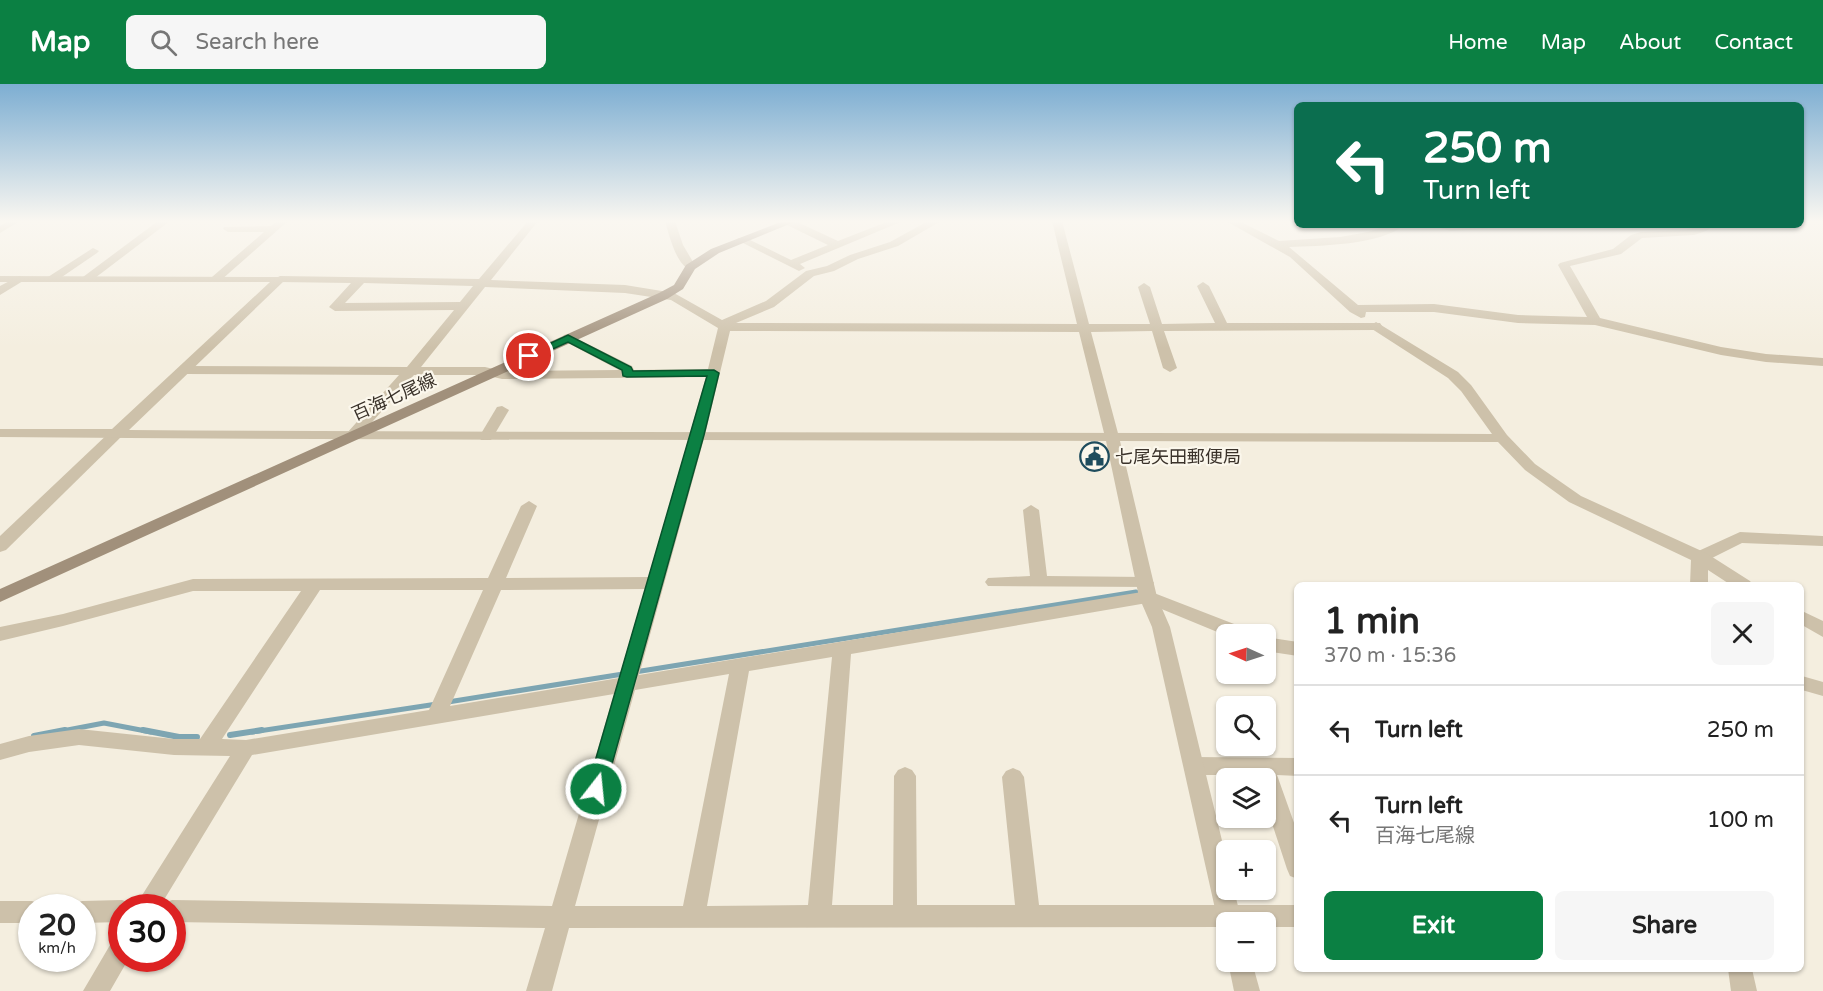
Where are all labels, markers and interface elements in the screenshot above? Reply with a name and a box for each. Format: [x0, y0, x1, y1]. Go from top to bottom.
search box [126, 15, 546, 69]
text: Map [30, 25, 90, 59]
icon: search [147, 26, 180, 59]
text: Search here [195, 29, 319, 55]
text: Home [1448, 30, 1508, 55]
text: Map [1541, 30, 1586, 55]
text: About [1619, 30, 1681, 55]
text: Contact [1714, 30, 1793, 55]
text: 250 m [1423, 123, 1552, 174]
icon: left [1324, 126, 1402, 204]
text: Turn left [1423, 174, 1530, 207]
pin [503, 330, 554, 381]
icon: arrive [512, 339, 545, 372]
street label: 百海七尾線 [348, 369, 440, 425]
public building icon: 七尾矢田郵便局 [1078, 441, 1110, 473]
place label: 七尾矢田郵便局 [1115, 446, 1241, 468]
text: 1 min [1324, 600, 1420, 643]
button: close [1711, 602, 1774, 665]
north arrow [1216, 624, 1276, 684]
map controls [1216, 624, 1276, 972]
text: 370 m · 15:36 [1324, 644, 1456, 668]
button: search [1216, 696, 1276, 756]
icon: left [1324, 714, 1357, 747]
text: Turn left [1375, 717, 1463, 743]
text: 250 m [1707, 717, 1774, 743]
position arrow [564, 757, 628, 821]
button: layers [1216, 768, 1276, 828]
text: Turn left [1375, 793, 1463, 819]
icon: left [1324, 804, 1357, 837]
text: 100 m [1707, 807, 1774, 833]
text: 百海七尾線 [1375, 824, 1475, 848]
button: + [1216, 840, 1276, 900]
button: Exit [1324, 891, 1543, 960]
button: Share [1555, 891, 1774, 960]
speed limit sign: 30 [108, 894, 186, 972]
text: 20 [38, 907, 76, 944]
button: − [1216, 912, 1276, 972]
text: km/h [38, 939, 76, 957]

